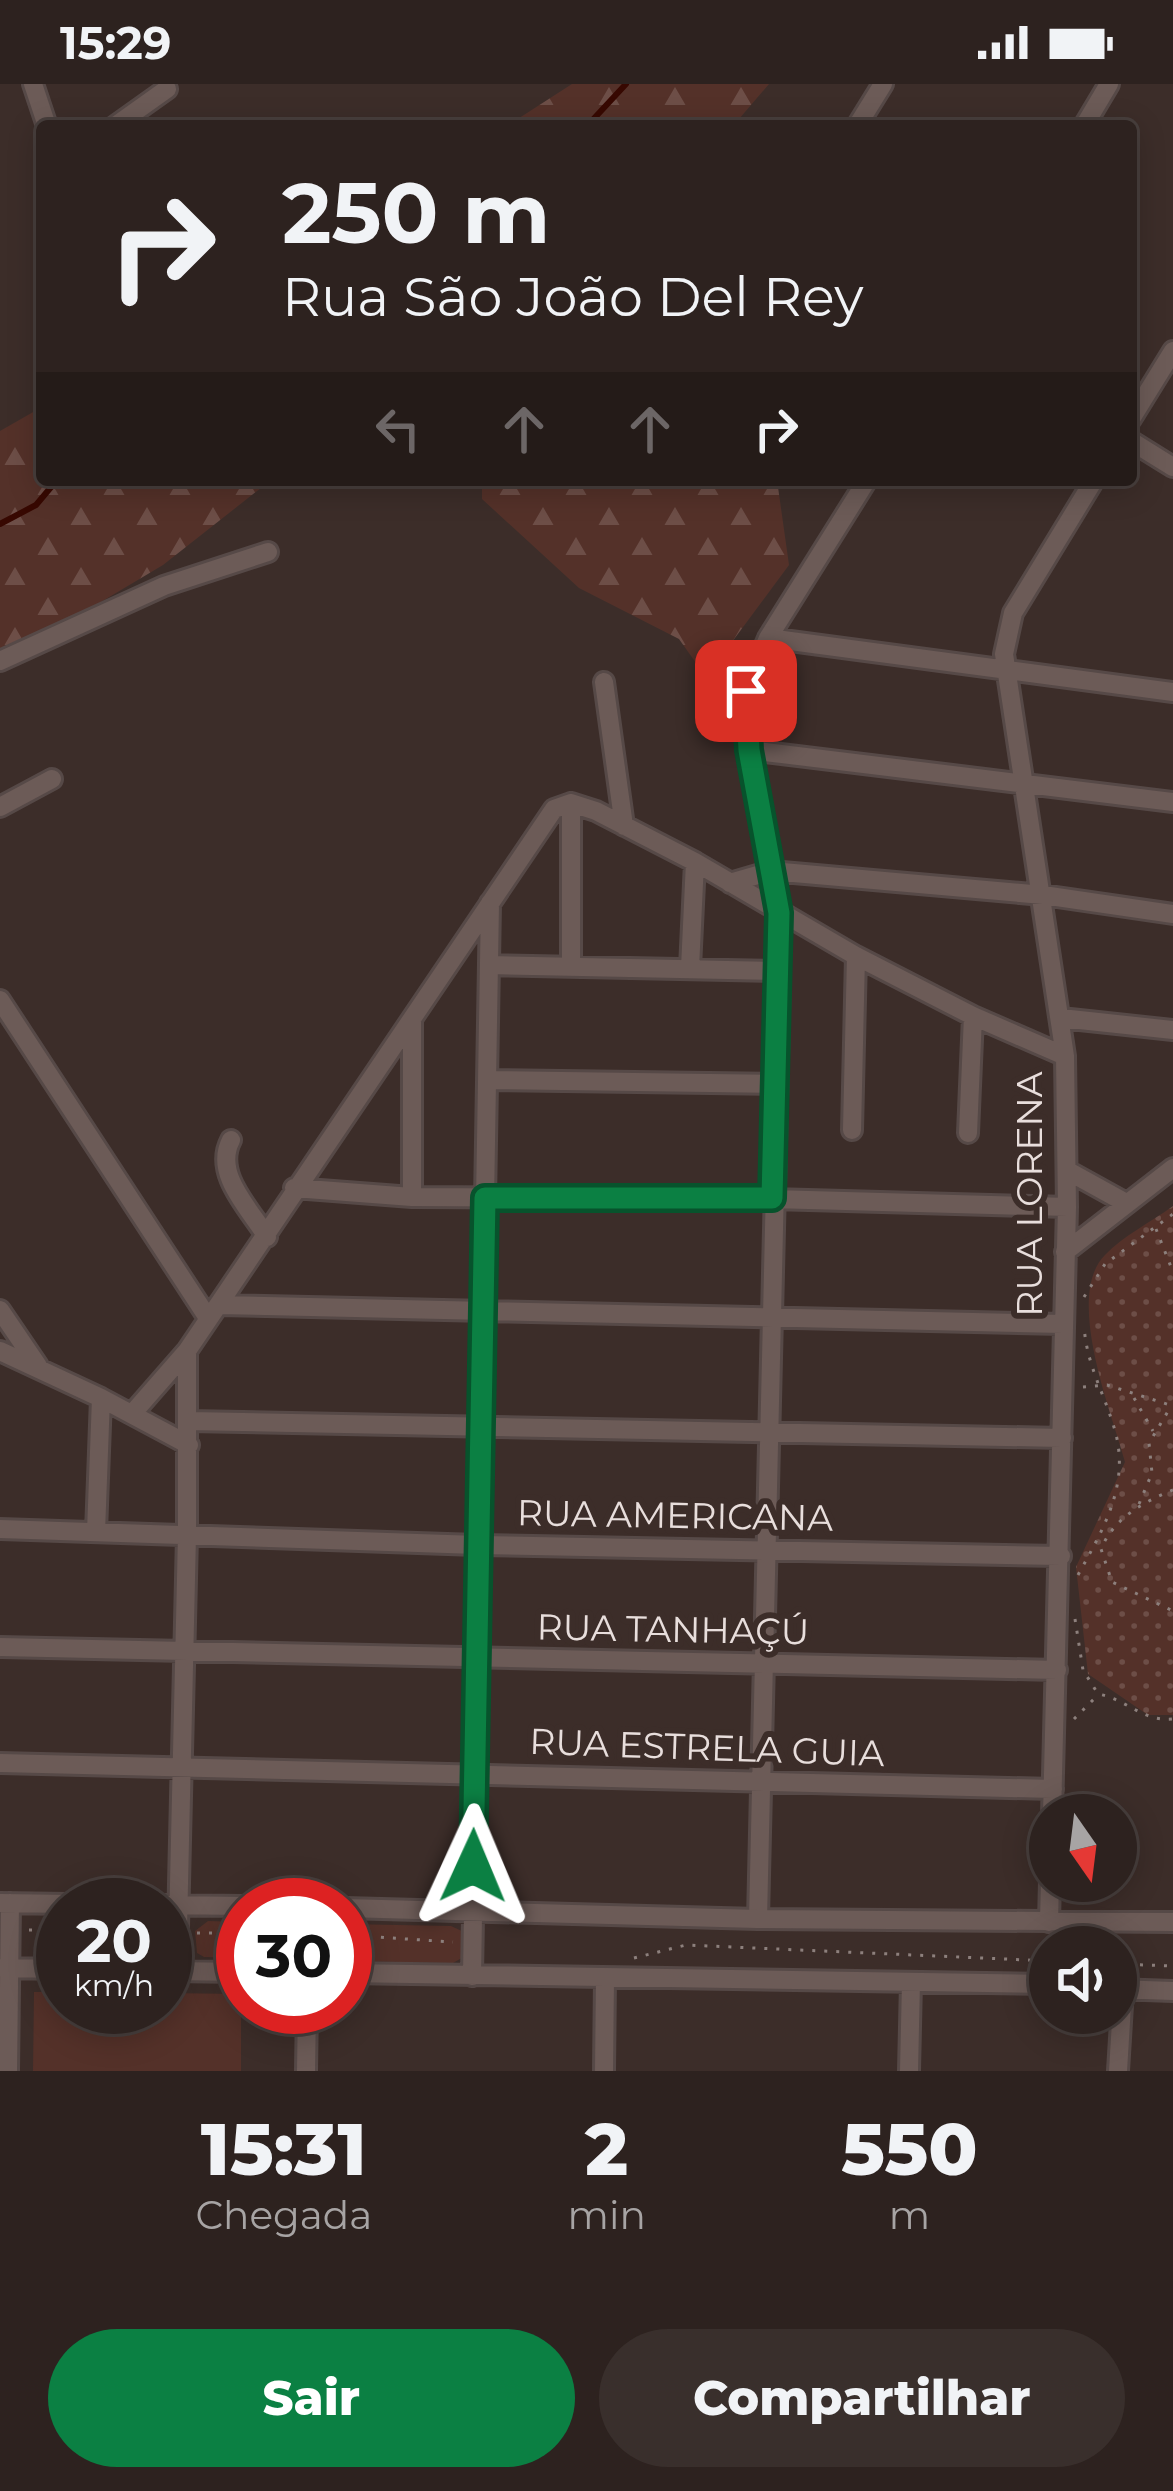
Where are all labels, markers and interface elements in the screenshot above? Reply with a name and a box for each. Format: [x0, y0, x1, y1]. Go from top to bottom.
text: 15:29 [60, 15, 171, 70]
text: 250 m [282, 162, 550, 264]
icon: right [84, 168, 240, 324]
text: Rua São João Del Rey [282, 264, 863, 330]
icon: left [365, 396, 431, 462]
icon: ahead [491, 396, 557, 462]
icon: ahead [617, 396, 683, 462]
icon: right [743, 396, 809, 462]
pin [695, 640, 797, 742]
icon: arrive [713, 658, 779, 724]
street label: RUA LORENA [1007, 1071, 1051, 1317]
street label: RUA AMERICANA [517, 1490, 834, 1540]
street label: RUA TANHAÇÚ [536, 1605, 810, 1653]
street label: RUA ESTRELA GUIA [529, 1719, 886, 1775]
north arrow [1029, 1794, 1137, 1902]
map controls [1029, 1794, 1137, 2034]
position arrow [410, 1803, 536, 1929]
speed limit sign: 30 [216, 1878, 372, 2034]
text: 20 [76, 1904, 152, 1977]
button: sound [1029, 1926, 1137, 2034]
text: km/h [74, 1967, 154, 2004]
text: 15:31 [201, 2105, 367, 2193]
text: 2 [585, 2105, 628, 2193]
text: 550 [841, 2105, 978, 2193]
text: Chegada [195, 2191, 372, 2239]
text: min [568, 2191, 646, 2239]
text: m [889, 2191, 930, 2239]
button: Sair [48, 2329, 575, 2467]
button: Compartilhar [599, 2329, 1125, 2467]

